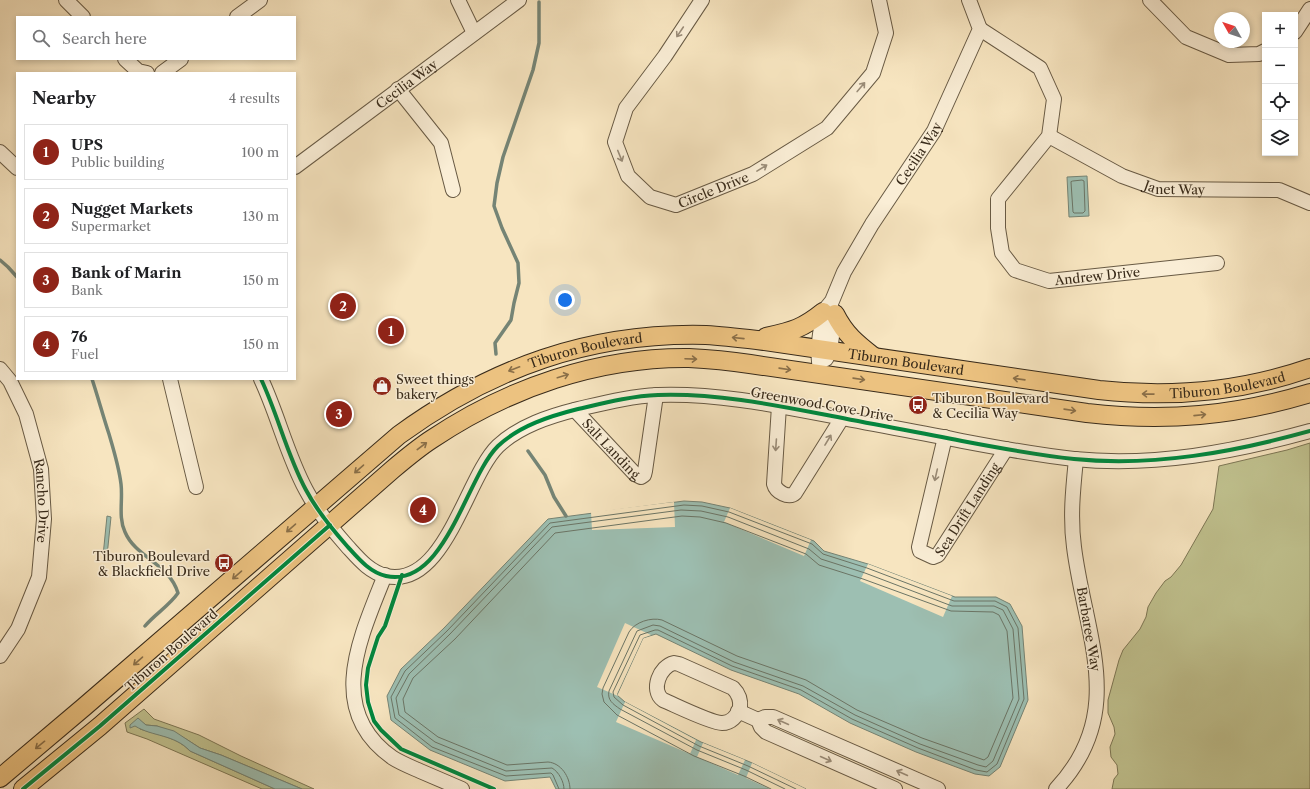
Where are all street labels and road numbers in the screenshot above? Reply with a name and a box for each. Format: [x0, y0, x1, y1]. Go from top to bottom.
street label: Cecilia Way [373, 55, 441, 112]
street label: Cecilia Way [892, 119, 945, 188]
street label: Circle Drive [676, 169, 751, 211]
street label: Janet Way [1140, 176, 1206, 197]
street label: Andrew Drive [1053, 263, 1141, 288]
street label: Tiburon Boulevard [526, 329, 643, 371]
street label: Tiburon Boulevard [847, 345, 965, 378]
street label: Tiburon Boulevard [1169, 368, 1287, 401]
street label: Greenwood Cove Drive [749, 384, 895, 424]
street label: Salt Landing [579, 415, 642, 483]
street label: Rancho Drive [30, 457, 52, 544]
street label: Sea Drift Landing [931, 459, 1003, 559]
street label: Barbaree Way [1074, 585, 1104, 673]
street label: Tiburon Boulevard [122, 606, 220, 694]

